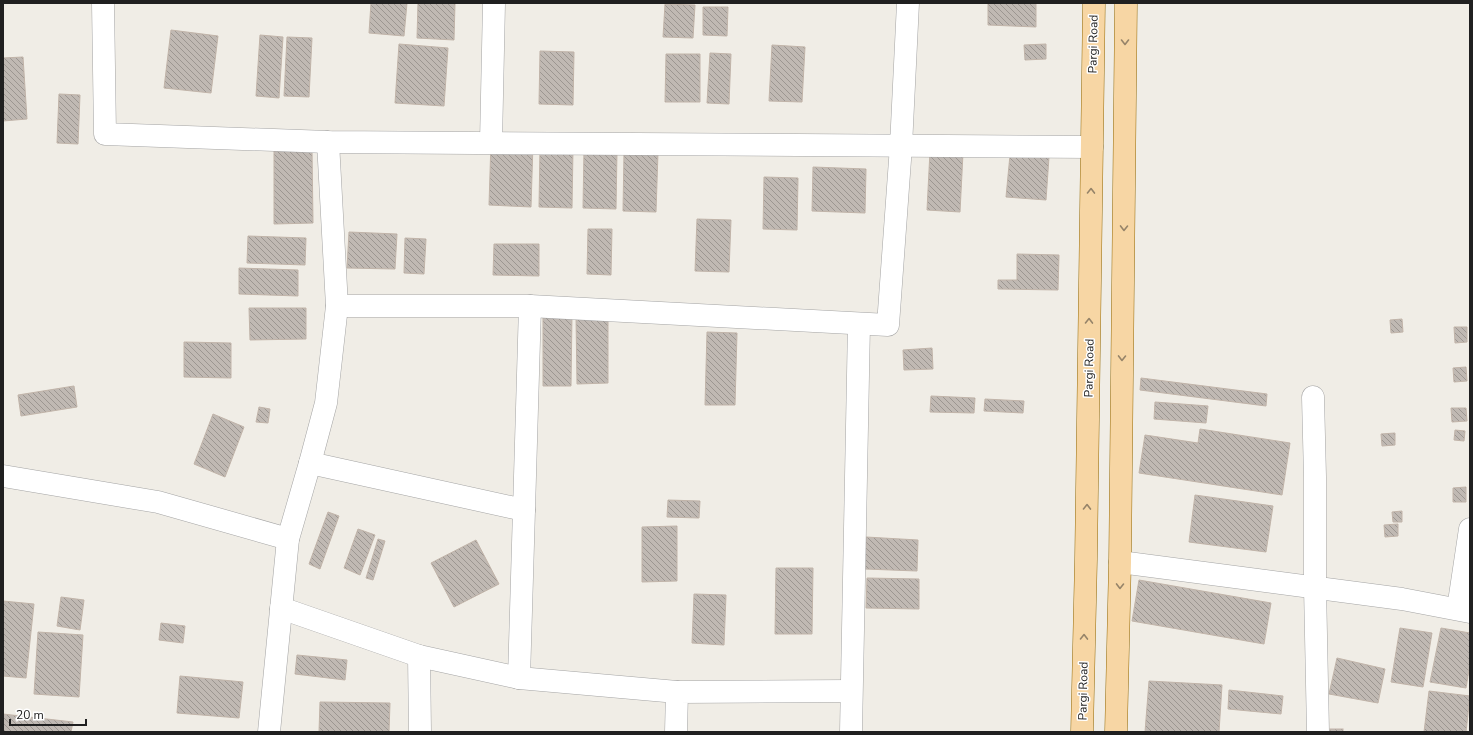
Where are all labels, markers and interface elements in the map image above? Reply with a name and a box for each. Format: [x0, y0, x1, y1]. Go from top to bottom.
street label: Pargi Road [1084, 15, 1102, 73]
one-way arrow [1121, 39, 1129, 45]
one-way arrow [1087, 188, 1095, 194]
one-way arrow [1120, 225, 1128, 231]
one-way arrow [1085, 318, 1093, 324]
street label: Pargi Road [1080, 339, 1098, 397]
one-way arrow [1118, 355, 1127, 361]
one-way arrow [1083, 504, 1091, 510]
one-way arrow [1115, 583, 1124, 589]
one-way arrow [1080, 634, 1088, 640]
street label: Pargi Road [1074, 662, 1092, 720]
scale bar [10, 701, 86, 727]
text: 20 m [16, 707, 44, 723]

